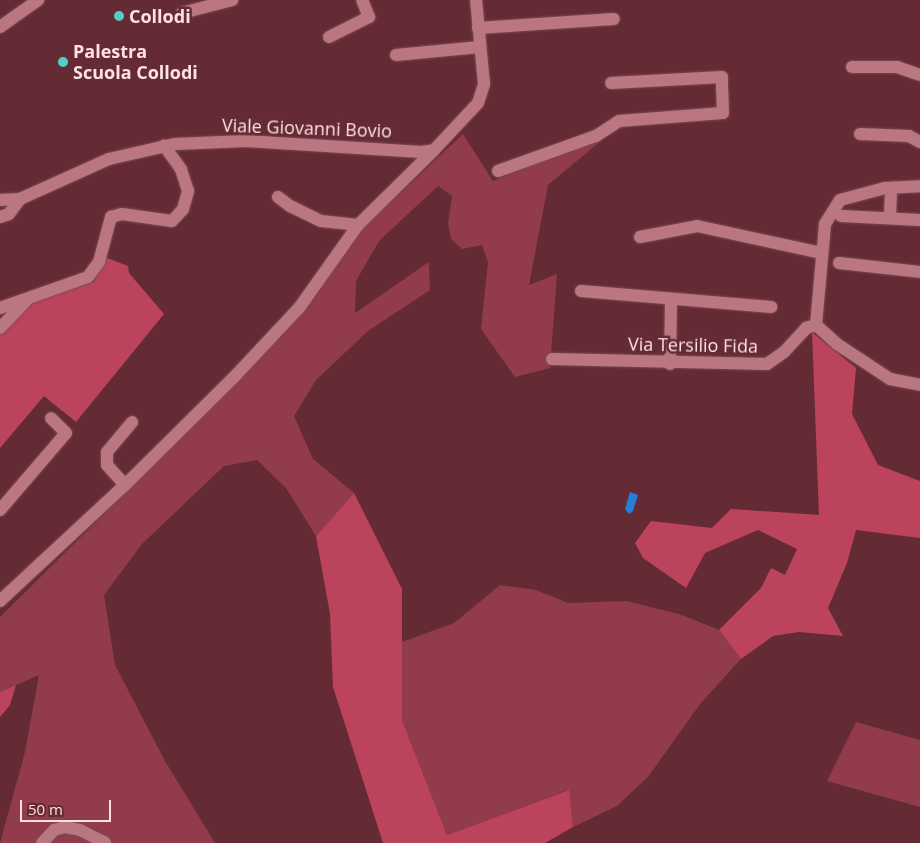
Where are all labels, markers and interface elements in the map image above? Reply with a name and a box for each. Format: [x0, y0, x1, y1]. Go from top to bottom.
place label: Collodi [129, 5, 191, 27]
marker: Collodi [113, 10, 125, 22]
place label: Palestra Scuola Collodi [73, 41, 198, 84]
marker: Palestra Scuola Collodi [57, 56, 69, 68]
street label: Viale Giovanni Bovio [222, 114, 392, 142]
street label: Via Tersilio Fida [628, 333, 758, 357]
scale bar [22, 790, 114, 822]
text: 50 m [28, 799, 63, 819]

